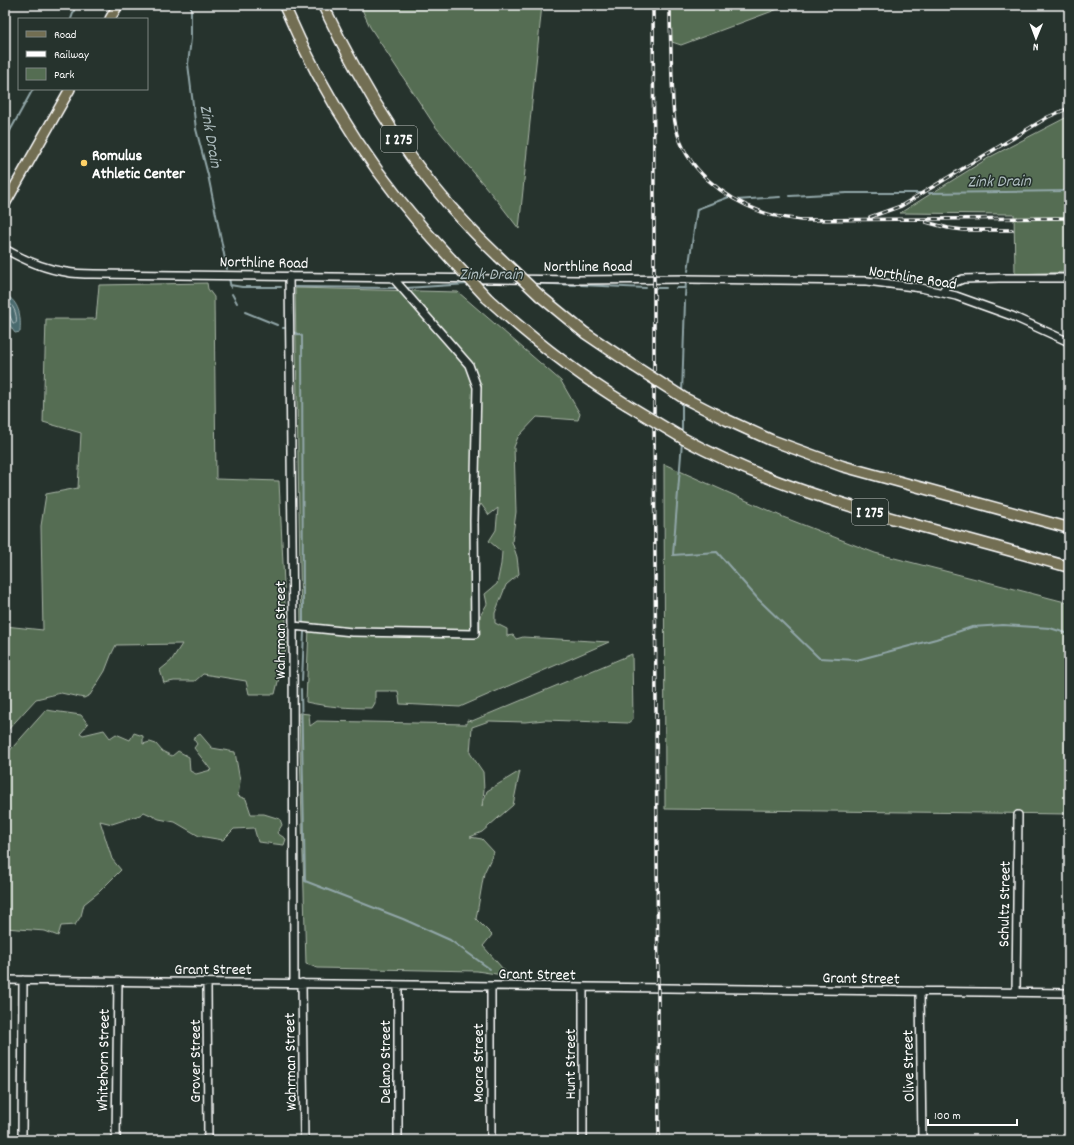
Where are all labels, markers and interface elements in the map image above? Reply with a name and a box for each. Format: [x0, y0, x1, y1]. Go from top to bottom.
legend [18, 18, 148, 90]
north arrow [1016, 18, 1056, 58]
text: Road [54, 27, 76, 44]
text: N [1032, 38, 1039, 54]
text: Railway [54, 47, 90, 64]
text: Park [54, 67, 75, 84]
water label: Zink Drain [192, 103, 227, 171]
road number: I 275 [381, 126, 417, 152]
place label: Romulus Athletic Center [92, 145, 186, 186]
marker: Romulus Athletic Center [79, 158, 89, 168]
water label: Zink Drain [967, 170, 1032, 196]
street label: Northline Road [219, 251, 309, 276]
street label: Northline Road [544, 256, 632, 279]
street label: Northline Road [867, 260, 958, 297]
water label: Zink Drain [459, 264, 524, 288]
road number: I 275 [852, 499, 888, 525]
street label: Wahrman Street [270, 581, 293, 679]
street label: Schultz Street [993, 861, 1018, 947]
street label: Grant Street [174, 959, 252, 982]
street label: Grant Street [498, 963, 576, 988]
street label: Grant Street [822, 967, 900, 992]
street label: Whitehorn Street [92, 1008, 117, 1112]
street label: Wahrman Street [279, 1012, 304, 1111]
street label: Grover Street [185, 1019, 208, 1103]
street label: Delano Street [375, 1020, 398, 1104]
street label: Moore Street [468, 1023, 491, 1103]
street label: Hunt Street [560, 1028, 583, 1099]
street label: Olive Street [897, 1030, 922, 1102]
scale bar [928, 1101, 1017, 1127]
text: 100 m [934, 1108, 961, 1125]

